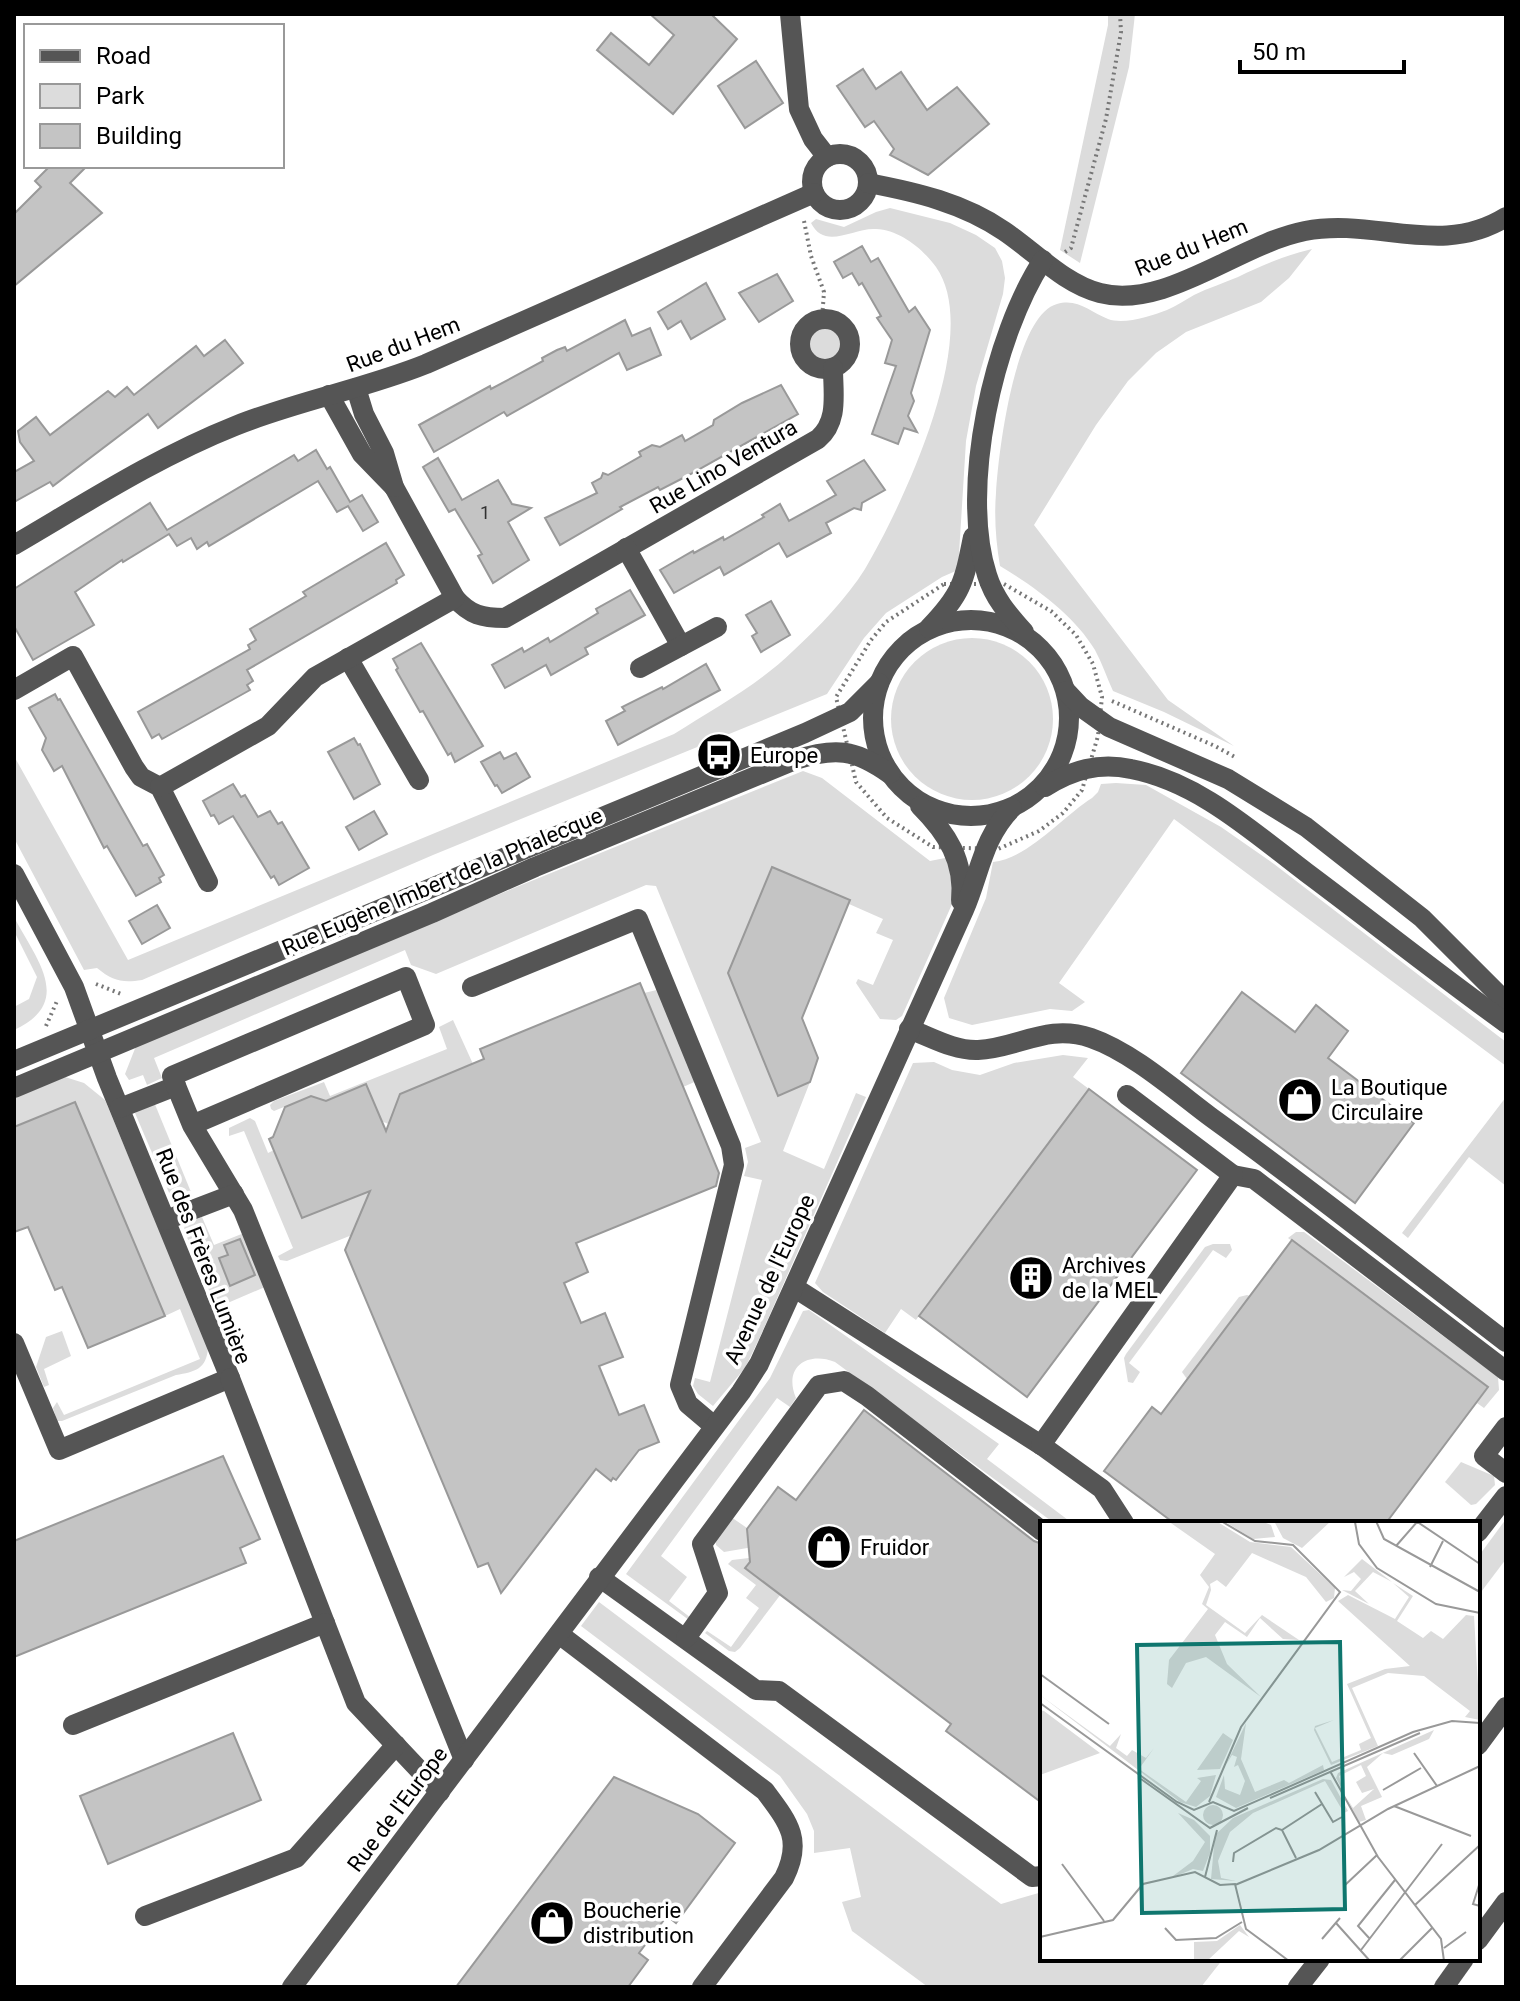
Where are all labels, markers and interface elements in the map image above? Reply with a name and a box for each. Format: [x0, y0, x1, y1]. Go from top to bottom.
legend [24, 24, 284, 168]
scale bar [1240, 24, 1404, 74]
text: 50 m [1252, 38, 1306, 66]
text: Road [96, 42, 151, 70]
text: Park [96, 82, 145, 110]
text: Building [96, 122, 182, 150]
street label: Rue du Hem [1131, 213, 1251, 281]
street label: Rue du Hem [343, 311, 463, 378]
street label: Rue Lino Ventura [645, 414, 801, 519]
house number: 1 [480, 502, 490, 523]
bus stop icon: Europe [695, 731, 743, 779]
place label: Europe [750, 743, 818, 768]
street label: Rue Eugène Imbert de la Phalecque [278, 802, 606, 960]
place label: La Boutique Circulaire [1331, 1075, 1448, 1125]
shop icon: La Boutique Circulaire [1276, 1076, 1324, 1124]
street label: Rue des Frères Lumière [151, 1145, 256, 1368]
street label: Avenue de l'Europe [719, 1190, 820, 1368]
place label: Archives de la MEL [1062, 1253, 1158, 1303]
building icon: Archives de la MEL [1007, 1254, 1055, 1302]
inset map [1040, 1521, 1480, 1961]
shop icon: Fruidor [805, 1523, 853, 1571]
place label: Fruidor [860, 1535, 930, 1560]
street label: Rue de l'Europe [342, 1742, 452, 1877]
place label: Boucherie distribution [583, 1898, 694, 1948]
shop icon: Boucherie distribution [528, 1899, 576, 1947]

